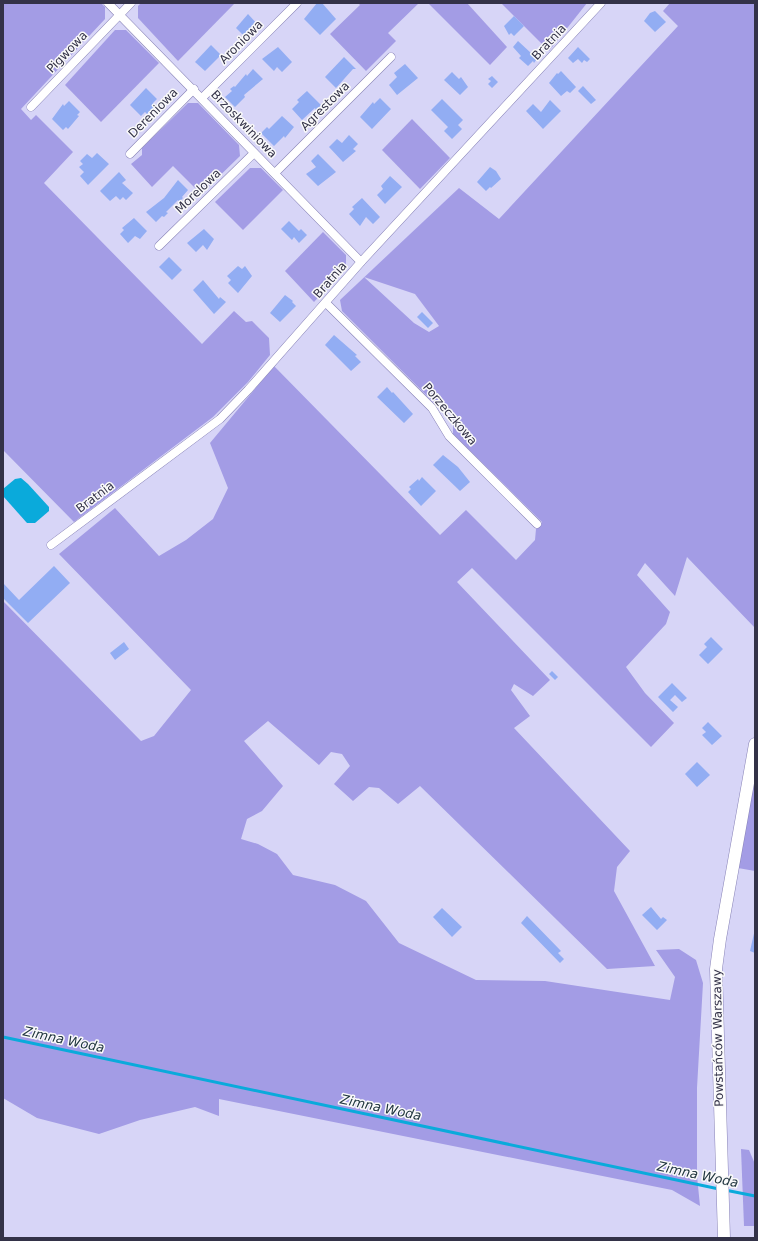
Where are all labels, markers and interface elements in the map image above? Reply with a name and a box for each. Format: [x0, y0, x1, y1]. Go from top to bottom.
street label: Aroniowa [216, 17, 266, 67]
street label: Bratnia [529, 21, 569, 63]
street label: Pigwowa [44, 28, 90, 76]
street label: Agrestowa [298, 79, 352, 133]
street label: Dereniowa [125, 85, 181, 141]
street label: Brzoskwiniowa [208, 87, 280, 161]
street label: Morelowa [172, 166, 224, 216]
street label: Bratnia [310, 259, 350, 301]
street label: Porzeczkowa [420, 380, 480, 448]
street label: Bratnia [73, 478, 117, 516]
street label: Powstańców Warszawy [710, 969, 726, 1107]
water label: Zimna Woda [21, 1023, 106, 1055]
water label: Zimna Woda [338, 1091, 423, 1123]
water label: Zimna Woda [655, 1158, 740, 1190]

